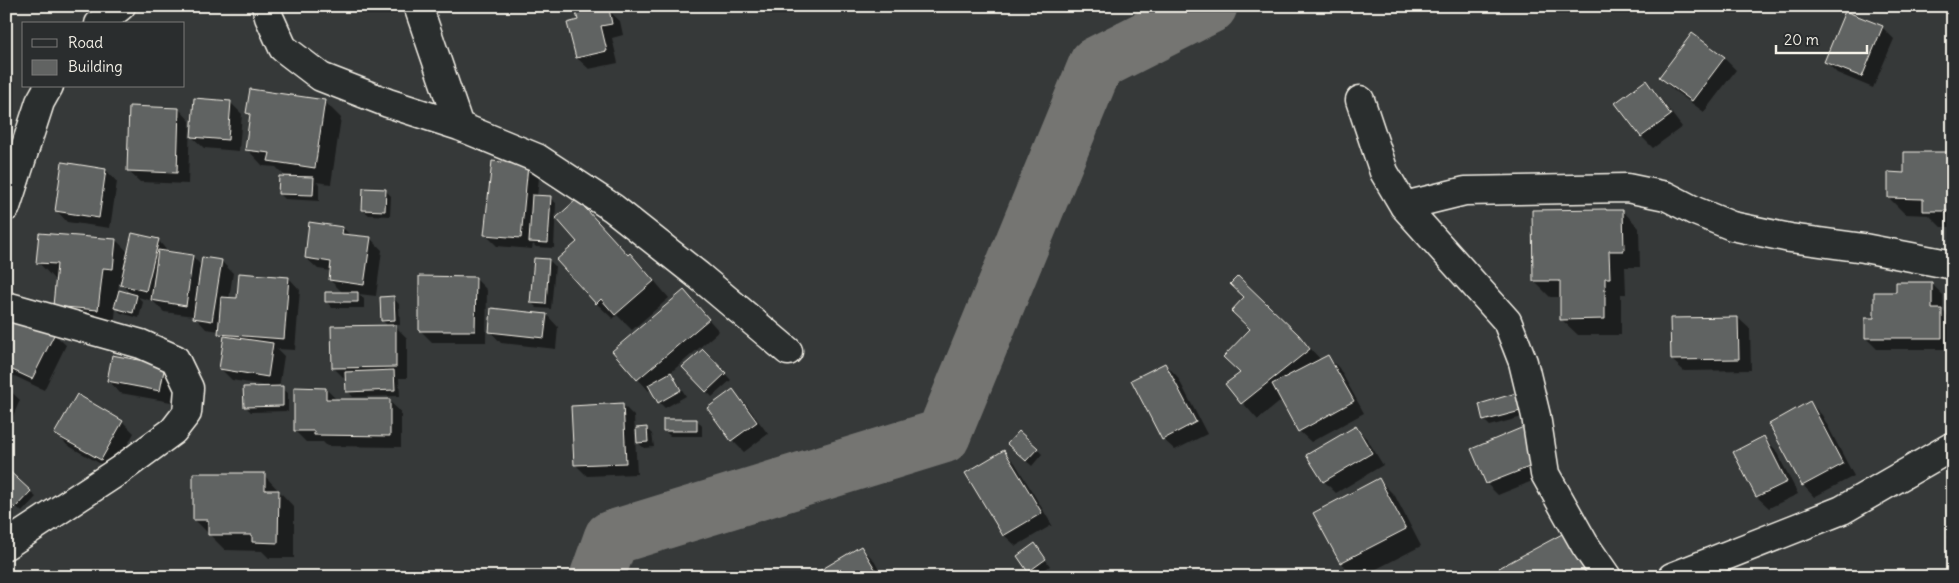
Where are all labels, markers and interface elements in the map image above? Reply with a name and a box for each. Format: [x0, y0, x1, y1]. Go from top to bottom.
legend [22, 22, 185, 88]
scale bar [1776, 22, 1868, 54]
text: 20 m [1784, 30, 1819, 49]
text: Road [68, 33, 103, 52]
text: Building [68, 57, 123, 76]

